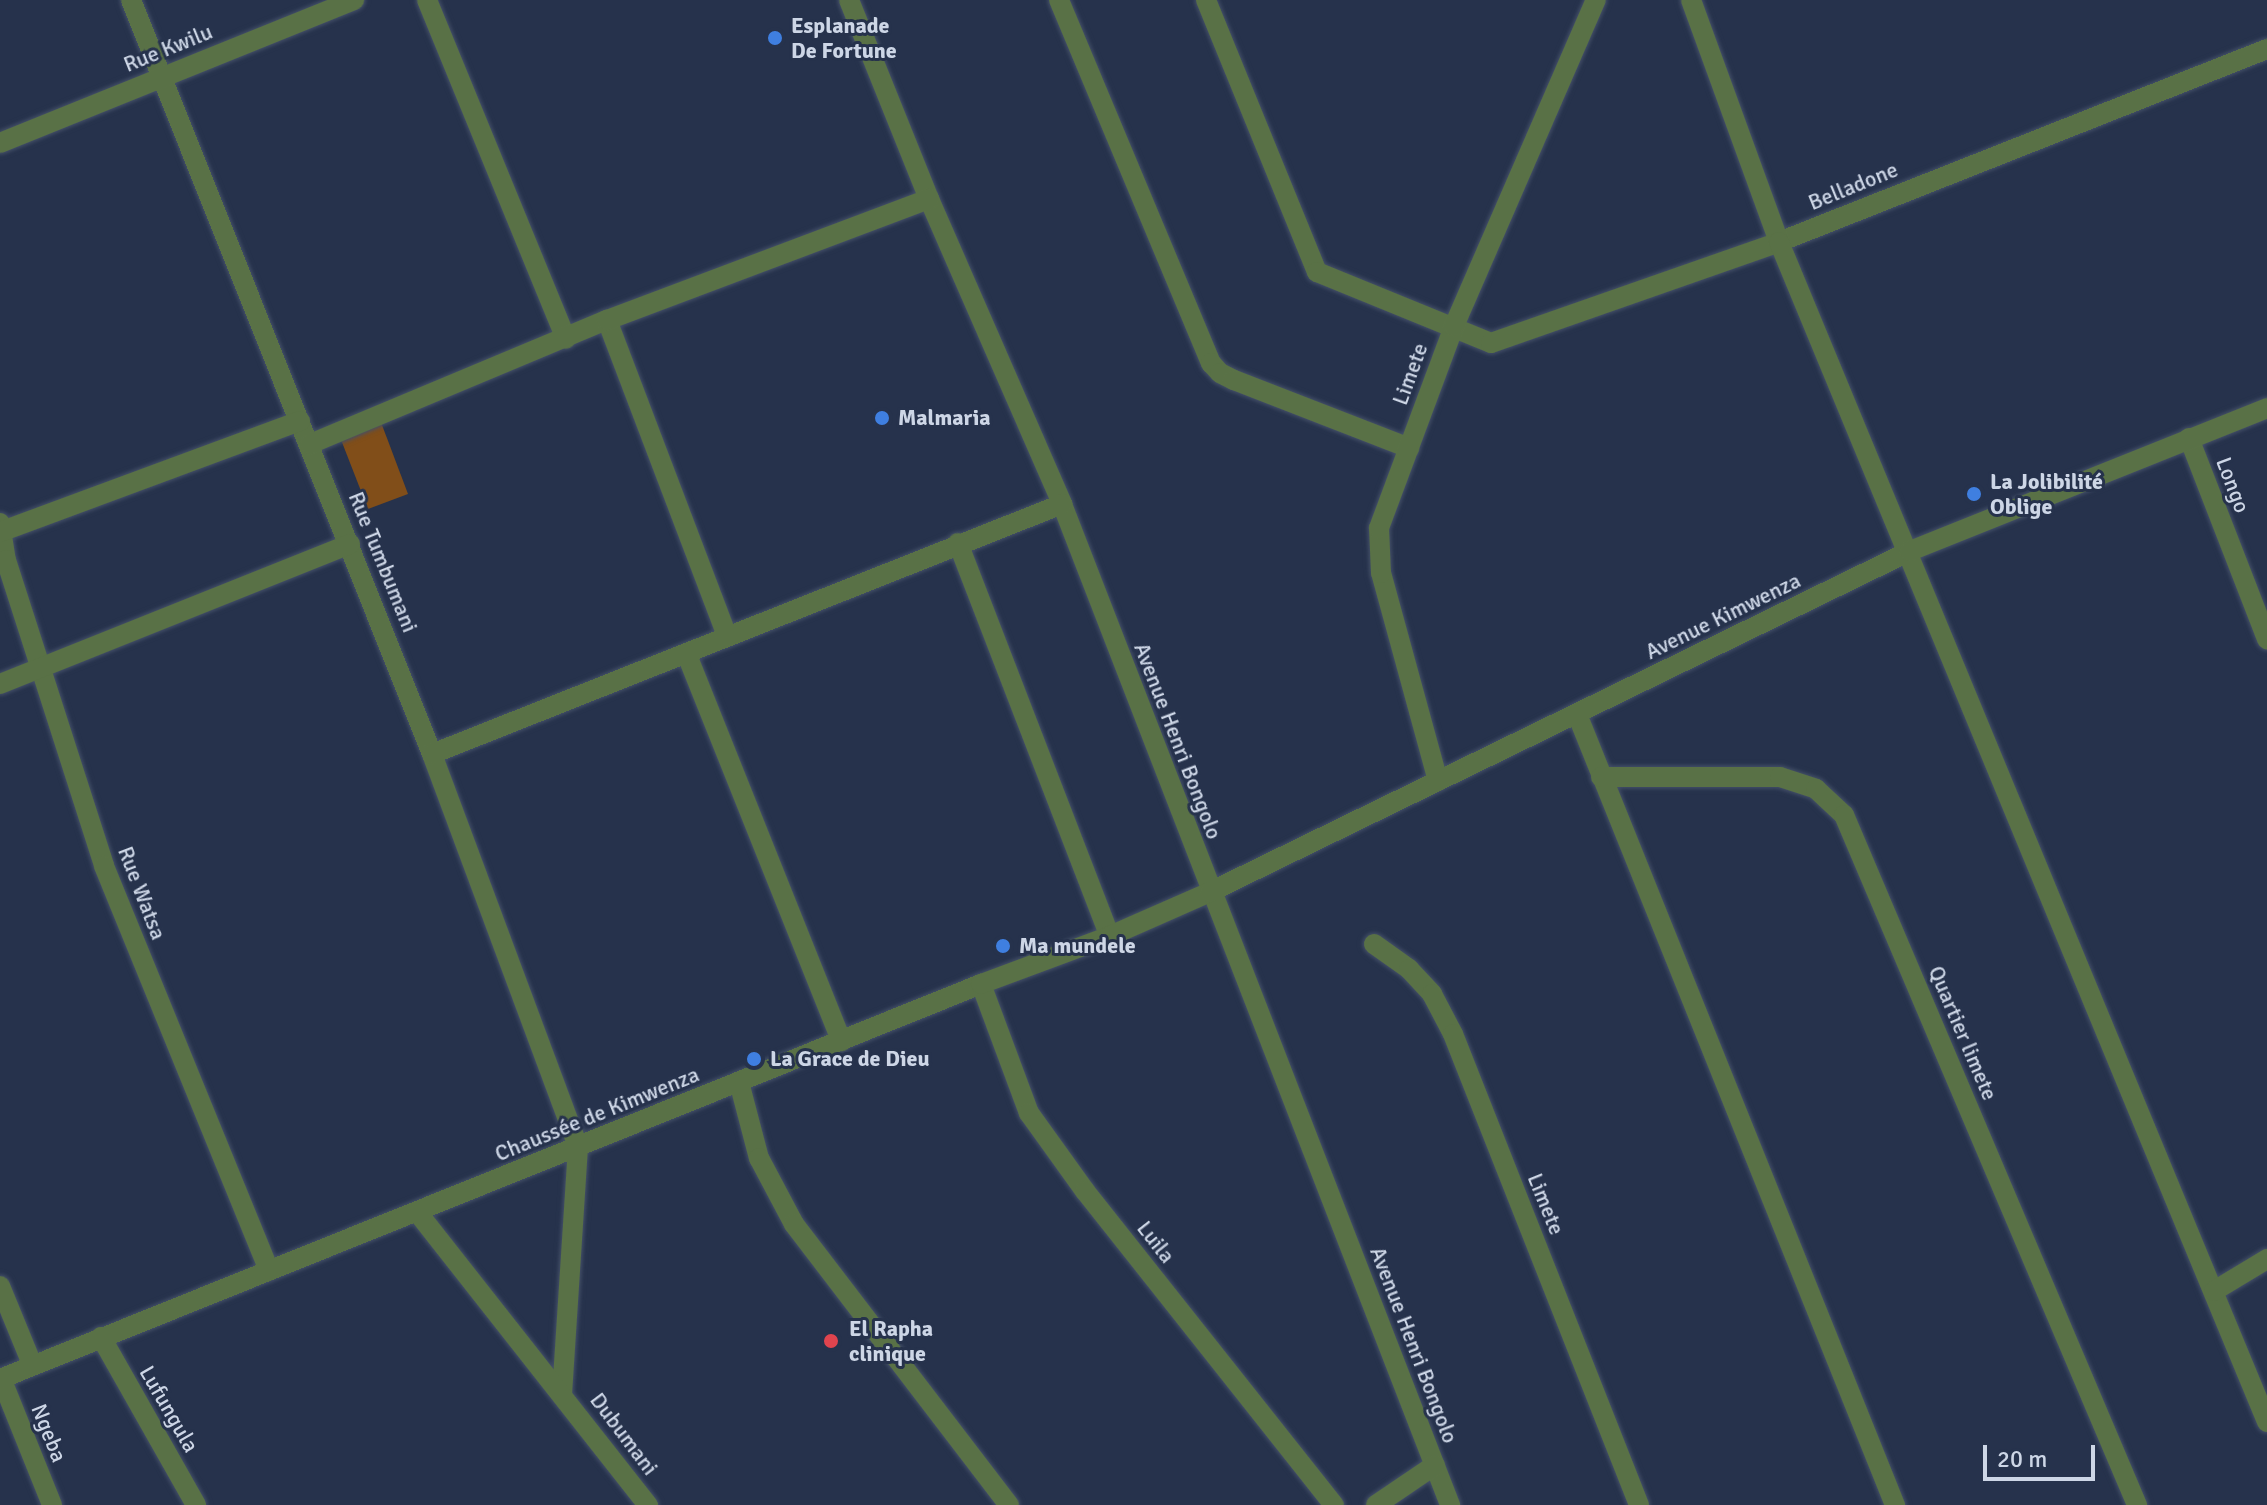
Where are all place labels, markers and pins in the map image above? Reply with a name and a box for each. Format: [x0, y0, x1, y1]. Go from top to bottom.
place label: Esplanade De Fortune [791, 12, 897, 64]
marker: Esplanade De Fortune [766, 29, 784, 47]
place label: Malmaria [898, 405, 991, 431]
marker: Malmaria [873, 409, 891, 427]
place label: La Jolibilité Oblige [1990, 468, 2103, 520]
marker: La Jolibilité Oblige [1965, 485, 1983, 503]
place label: Ma mundele [1019, 933, 1136, 959]
marker: Ma mundele [994, 937, 1012, 955]
place label: La Grace de Dieu [770, 1046, 930, 1072]
marker: La Grace de Dieu [745, 1050, 763, 1068]
place label: El Rapha clinique [849, 1315, 933, 1366]
marker: El Rapha clinique [820, 1330, 842, 1352]

